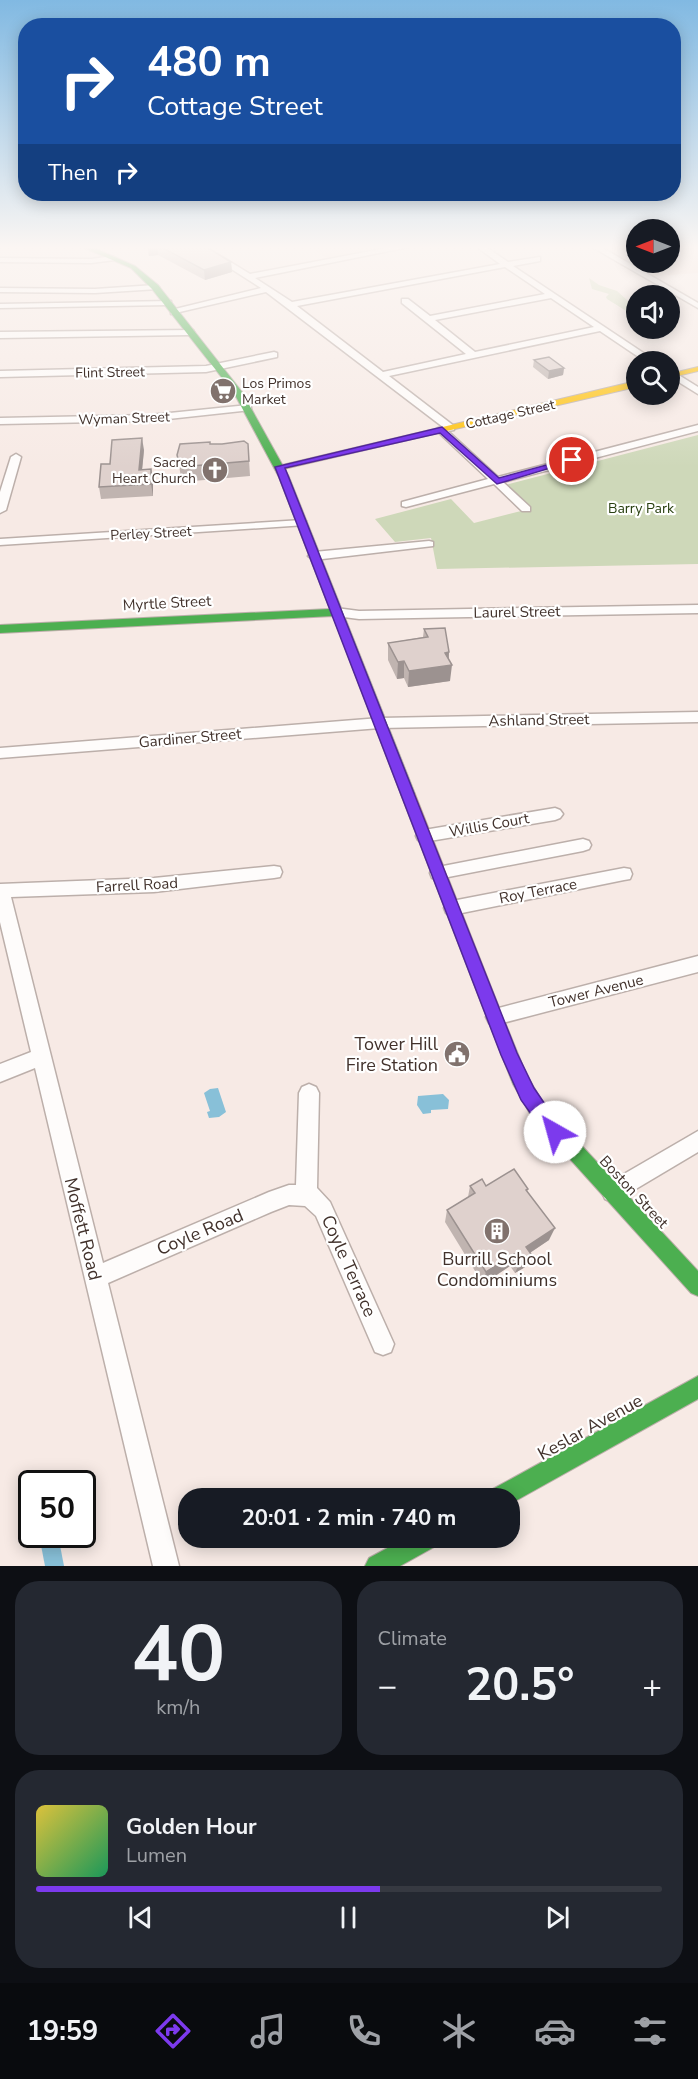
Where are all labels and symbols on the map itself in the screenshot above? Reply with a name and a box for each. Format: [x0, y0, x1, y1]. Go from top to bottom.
north arrow [626, 219, 680, 273]
street label: Flint Street [75, 362, 145, 383]
place label: Los Primos Market [242, 374, 311, 409]
supermarket icon: Los Primos Market [208, 376, 238, 406]
street label: Cottage Street [464, 395, 557, 434]
street label: Wyman Street [78, 407, 170, 430]
pin [546, 434, 597, 485]
place label: Sacred Heart Church [112, 453, 196, 488]
church icon: Sacred Heart Church [200, 455, 230, 485]
park label: Barry Park [608, 499, 675, 518]
street label: Perley Street [110, 522, 192, 545]
street label: Myrtle Street [122, 591, 213, 615]
street label: Laurel Street [473, 601, 561, 623]
street label: Ashland Street [488, 709, 590, 731]
street label: Gardiner Street [138, 723, 243, 752]
street label: Willis Court [447, 808, 531, 842]
street label: Farrell Road [95, 873, 179, 897]
street label: Roy Terrace [497, 874, 579, 908]
street label: Tower Avenue [547, 970, 645, 1012]
place label: Tower Hill Fire Station [346, 1032, 439, 1077]
public building icon: Tower Hill Fire Station [442, 1039, 472, 1069]
position arrow [523, 1100, 587, 1164]
street label: Boston Street [595, 1151, 673, 1233]
street label: Moffett Road [59, 1175, 107, 1283]
street label: Coyle Road [153, 1203, 247, 1261]
street label: Coyle Terrace [316, 1211, 382, 1321]
building icon: Burrill School Condominiums [482, 1216, 512, 1246]
place label: Burrill School Condominiums [437, 1247, 557, 1292]
street label: Keslar Avenue [533, 1388, 647, 1466]
speed limit sign: 50 [18, 1470, 96, 1548]

